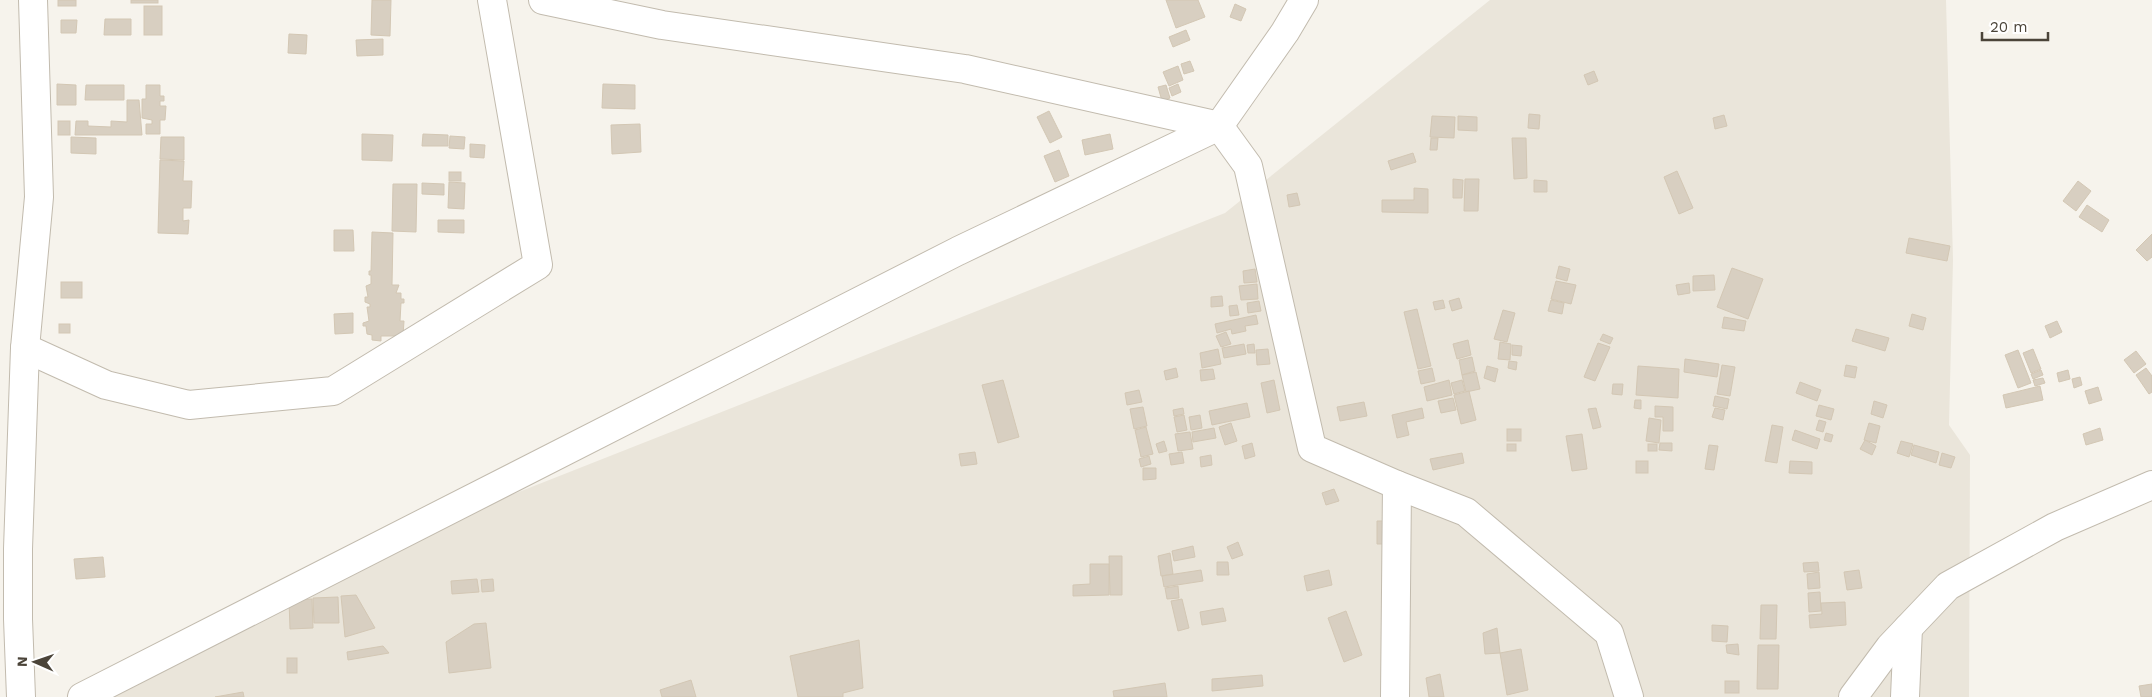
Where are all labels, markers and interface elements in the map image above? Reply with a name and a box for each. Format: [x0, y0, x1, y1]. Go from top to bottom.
scale bar [1982, 10, 2048, 42]
text: 20 m [1990, 18, 2028, 36]
north arrow [10, 637, 60, 687]
text: N [14, 656, 30, 667]

